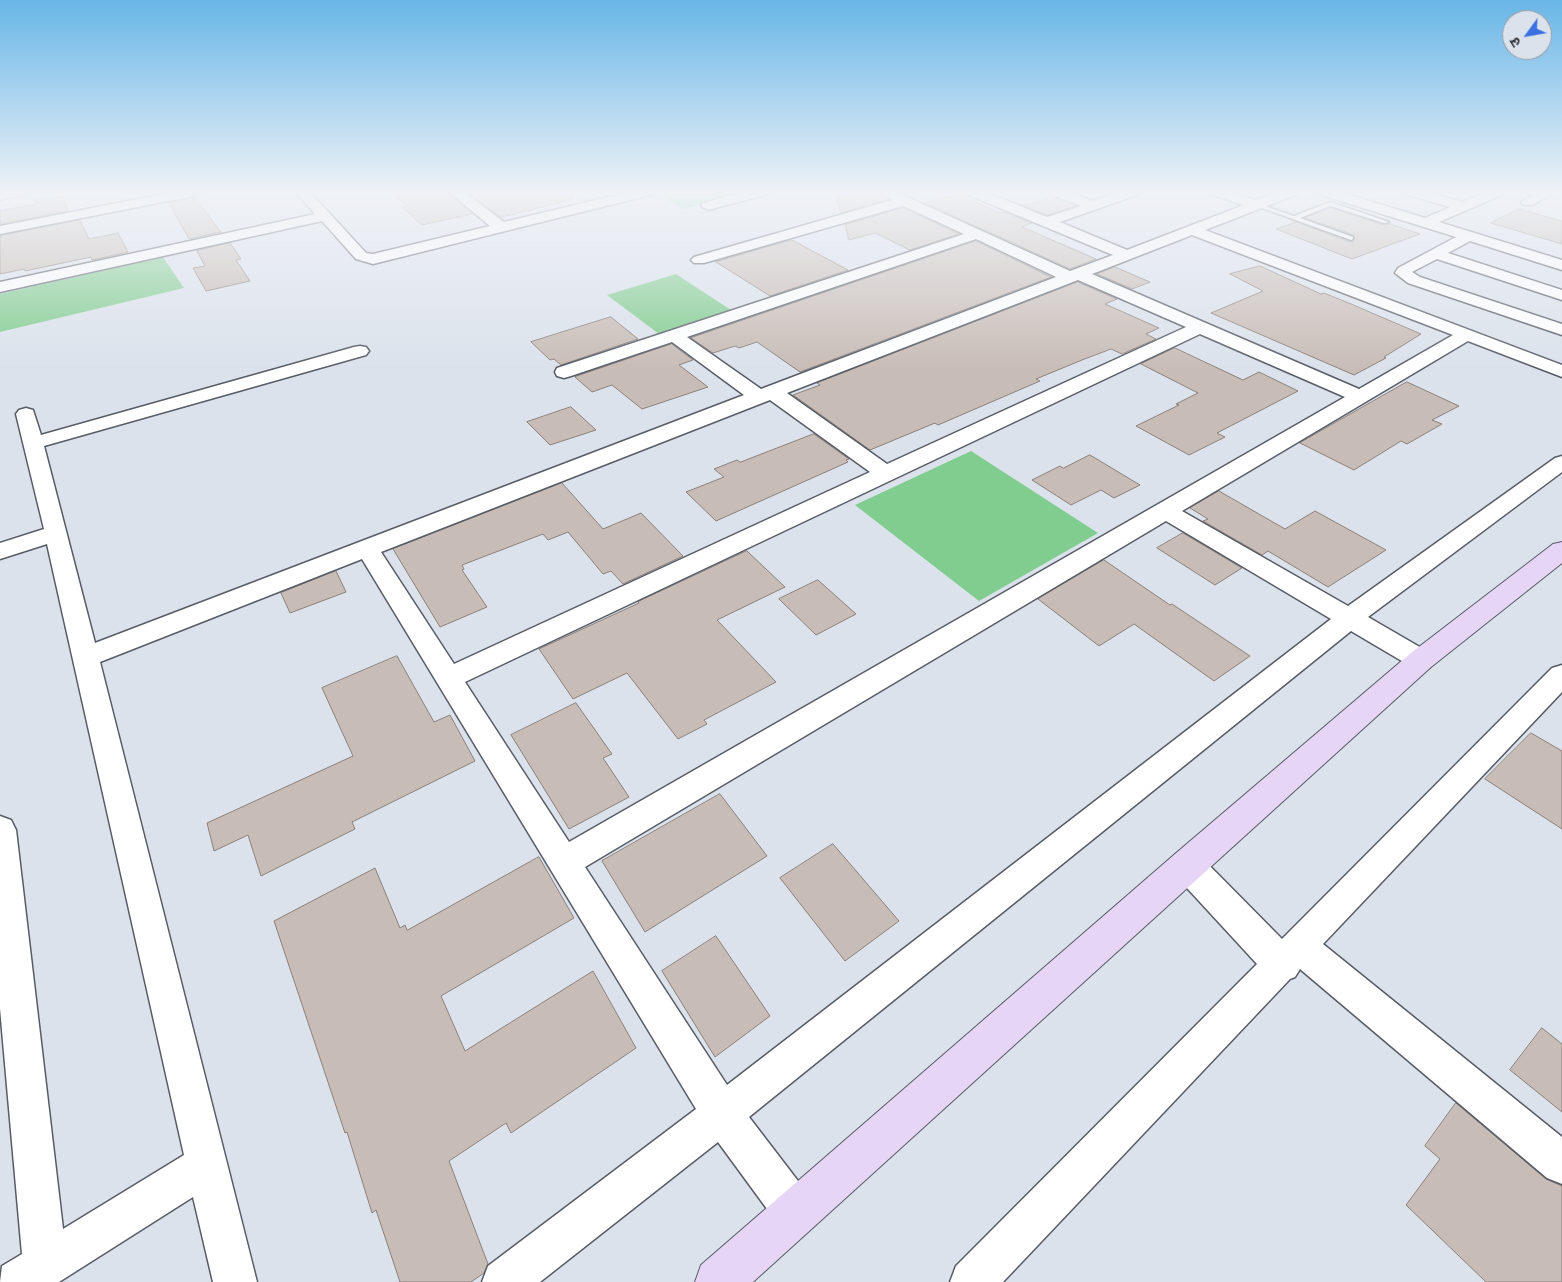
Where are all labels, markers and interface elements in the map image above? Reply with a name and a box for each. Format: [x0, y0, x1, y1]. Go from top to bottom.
north arrow [1502, 10, 1552, 60]
text: उ [1504, 34, 1526, 51]

